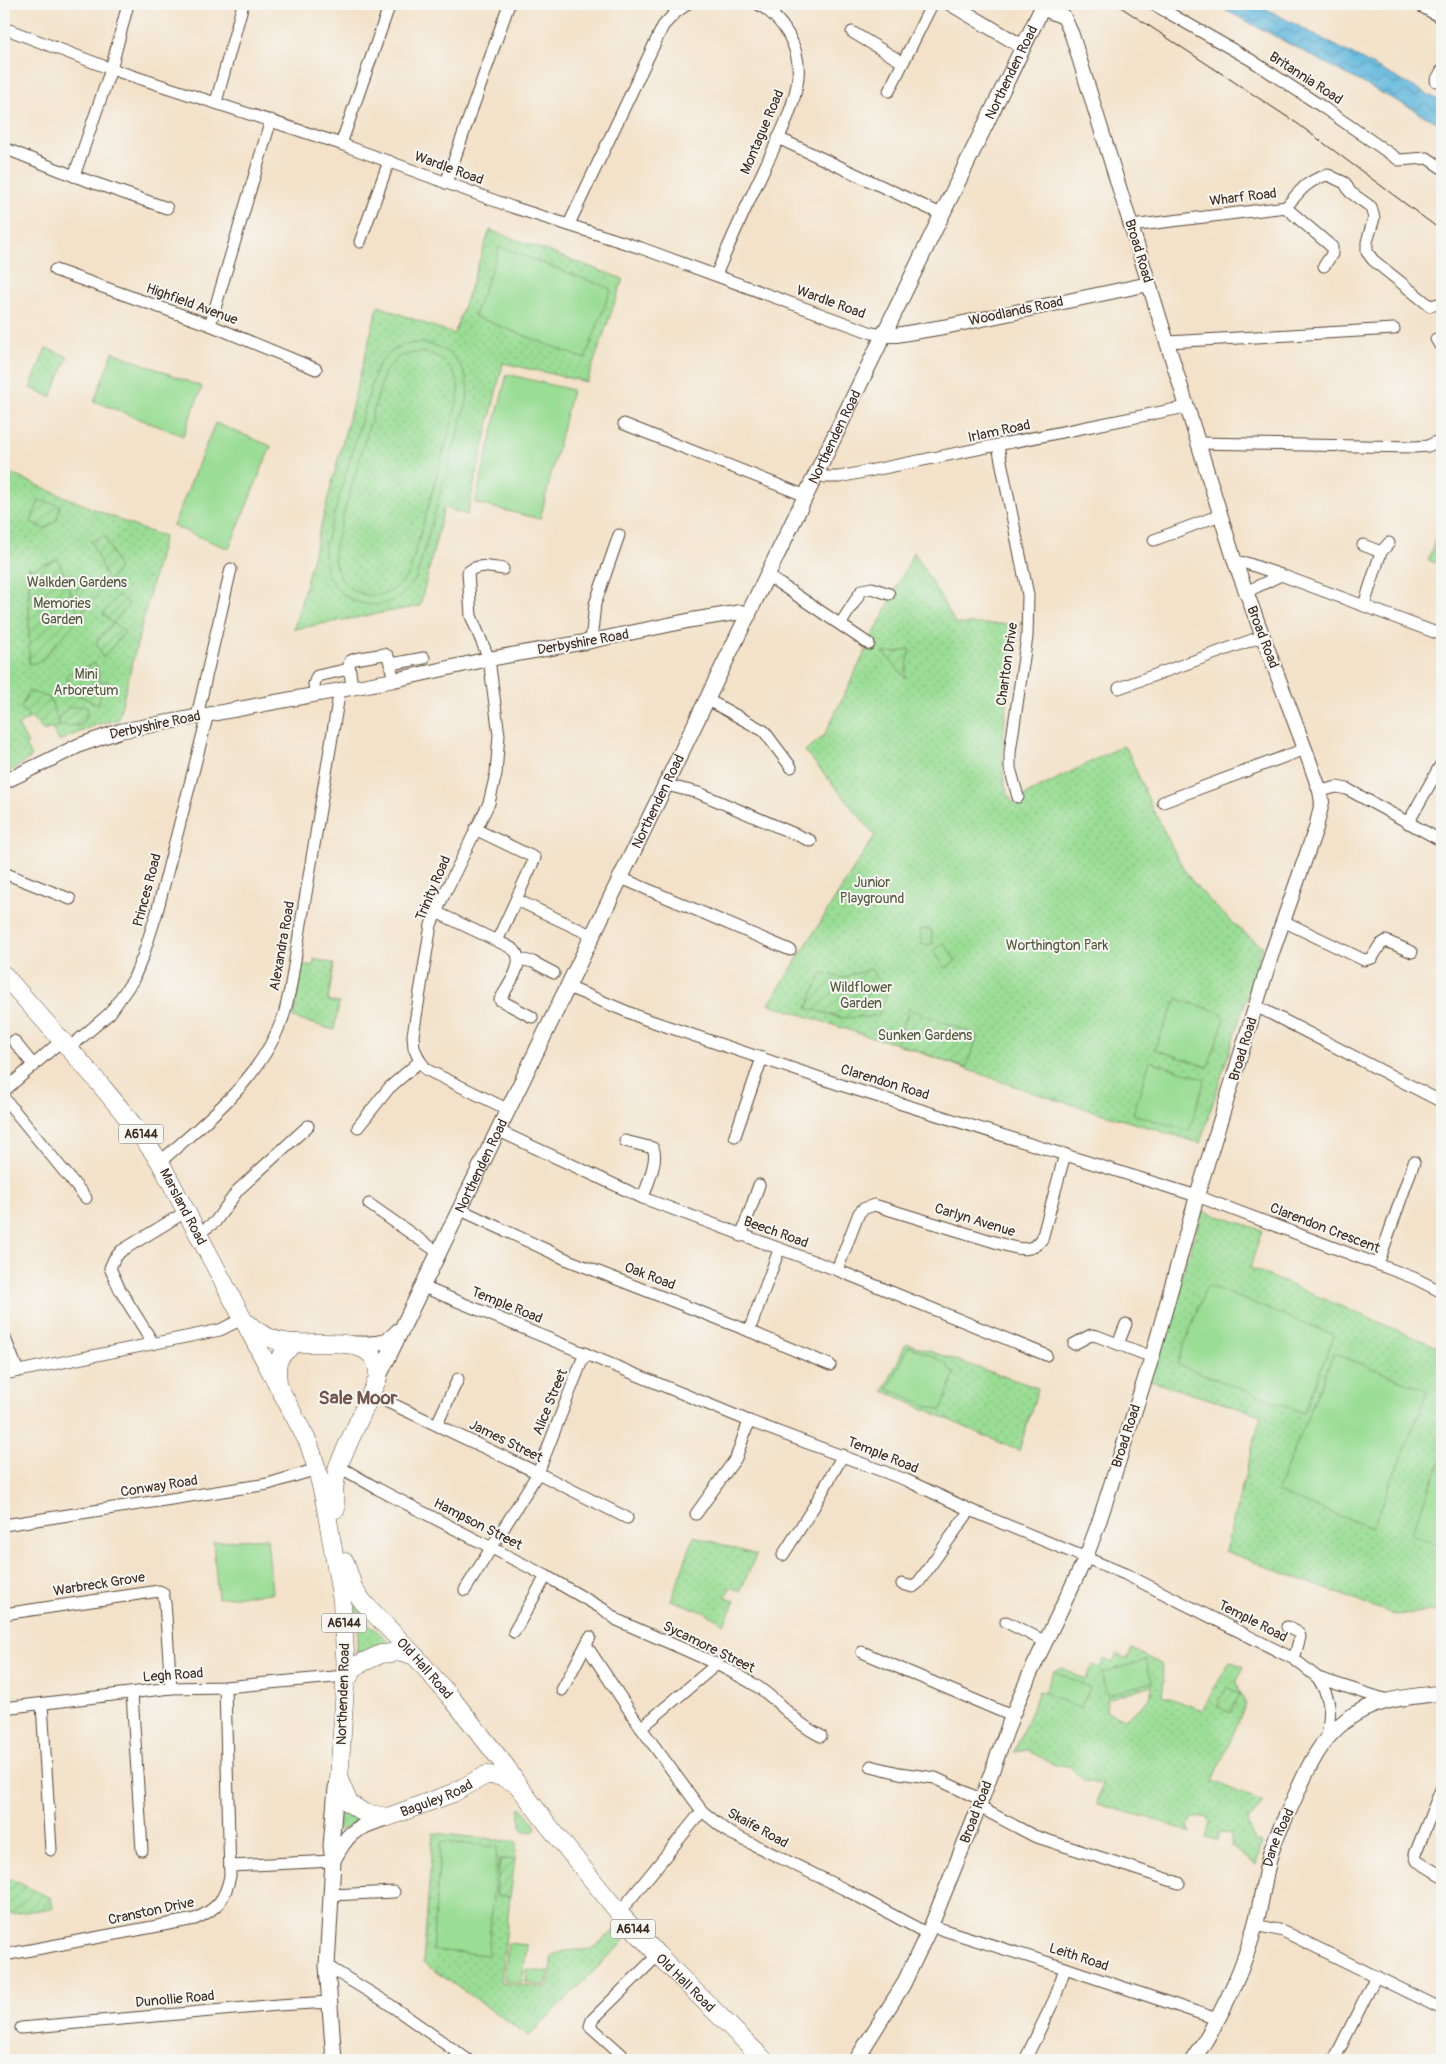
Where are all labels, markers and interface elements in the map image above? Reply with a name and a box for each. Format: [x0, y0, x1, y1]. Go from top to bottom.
street label: Northenden Road [981, 22, 1041, 122]
street label: Britannia Road [1266, 48, 1346, 108]
street label: Montague Road [737, 87, 788, 177]
street label: Wardle Road [412, 148, 486, 188]
street label: Wharf Road [1208, 184, 1278, 210]
street label: Broad Road [1121, 217, 1157, 285]
street label: Highfield Avenue [144, 280, 240, 329]
street label: Wardle Road [794, 282, 868, 322]
street label: Woodlands Road [967, 293, 1065, 329]
street label: Northenden Road [804, 387, 864, 487]
street label: Irlam Road [966, 416, 1032, 446]
park label: Walkden Gardens [27, 574, 128, 591]
park label: Memories Garden [33, 595, 91, 628]
street label: Broad Road [1243, 603, 1283, 671]
street label: Charlton Drive [993, 621, 1021, 707]
street label: Derbyshire Road [536, 626, 630, 658]
park label: Mini Arboretum [54, 666, 118, 699]
street label: Derbyshire Road [108, 707, 202, 743]
street label: Northenden Road [628, 751, 688, 851]
street label: Princes Road [129, 851, 165, 928]
street label: Trinity Road [412, 853, 454, 923]
park label: Junior Playground [840, 874, 904, 907]
street label: Alexandra Road [266, 900, 298, 992]
park label: Worthington Park [1006, 937, 1108, 954]
park label: Wildflower Garden [830, 979, 892, 1012]
street label: Broad Road [1225, 1015, 1261, 1083]
park label: Sunken Gardens [878, 1027, 973, 1044]
street label: Clarendon Road [839, 1060, 931, 1104]
street label: Northenden Road [451, 1116, 511, 1215]
road number: A6144 [118, 1124, 164, 1144]
street label: Marsland Road [156, 1165, 211, 1248]
street label: Clarendon Crescent [1268, 1199, 1383, 1257]
street label: Carlyn Avenue [933, 1200, 1017, 1240]
street label: Beech Road [741, 1212, 811, 1252]
street label: Oak Road [622, 1259, 678, 1294]
street label: Temple Road [469, 1283, 545, 1327]
street label: Alice Street [529, 1366, 571, 1438]
district label: Sale Moor [319, 1386, 398, 1410]
street label: Broad Road [1108, 1402, 1144, 1470]
street label: James Street [466, 1416, 546, 1466]
street label: Temple Road [845, 1433, 921, 1477]
street label: Conway Road [119, 1471, 199, 1500]
street label: Hampson Street [431, 1494, 525, 1554]
street label: Warbreck Grove [52, 1568, 146, 1600]
street label: Temple Road [1216, 1596, 1290, 1646]
road number: A6144 [322, 1614, 366, 1632]
street label: Sycamore Street [660, 1617, 758, 1677]
street label: Old Hall Road [393, 1634, 457, 1702]
street label: Northenden Road [333, 1642, 353, 1745]
street label: Legh Road [142, 1664, 204, 1686]
street label: Baguley Road [398, 1775, 476, 1820]
street label: Broad Road [956, 1778, 996, 1846]
street label: Skaife Road [725, 1804, 791, 1852]
street label: Dane Road [1259, 1805, 1297, 1868]
street label: Cranston Drive [106, 1894, 196, 1928]
road number: A6144 [610, 1920, 656, 1938]
street label: Leith Road [1047, 1939, 1111, 1975]
street label: Old Hall Road [653, 1950, 719, 2015]
street label: Dunollie Road [135, 1987, 215, 2011]

